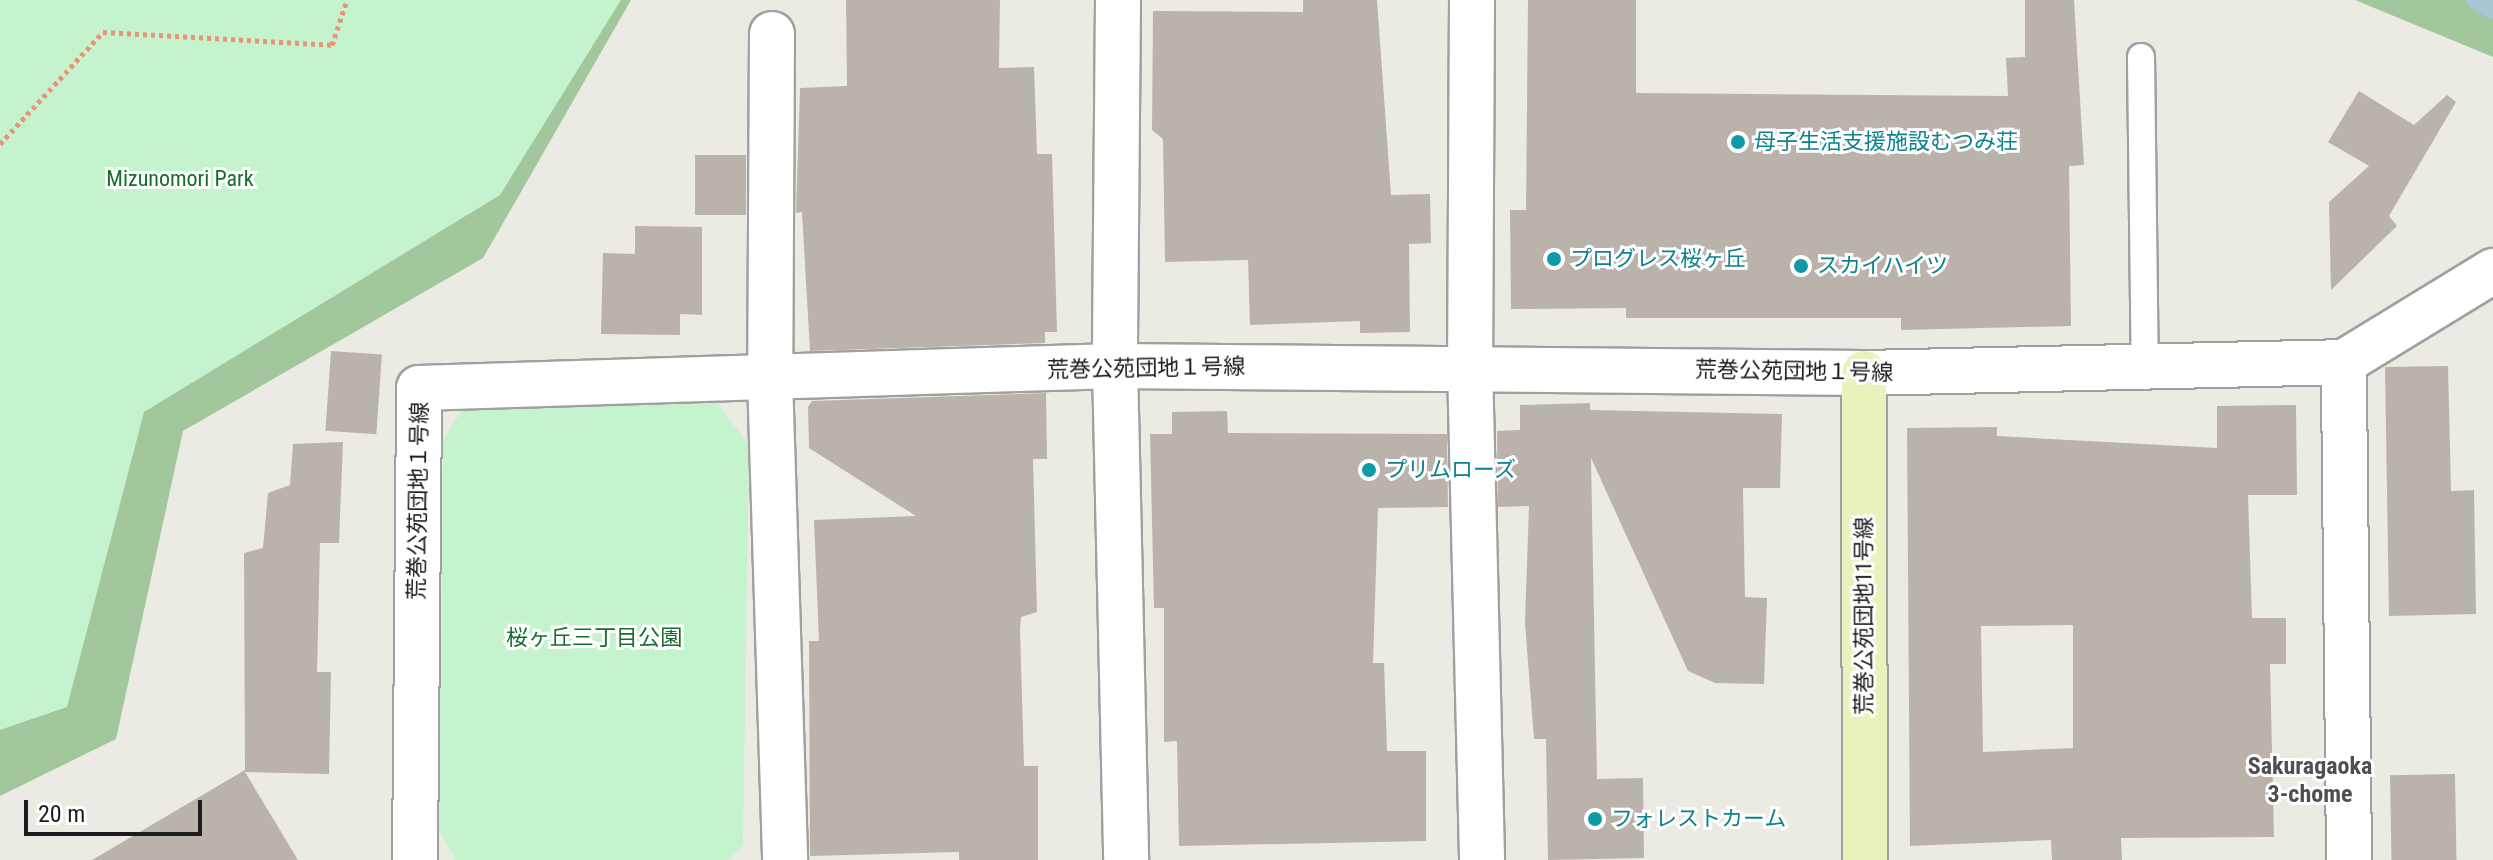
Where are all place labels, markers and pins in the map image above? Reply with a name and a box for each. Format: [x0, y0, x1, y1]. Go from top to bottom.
place label: 母子生活支援施設むつみ荘 [1754, 129, 2018, 155]
marker: 母子生活支援施設むつみ荘 [1729, 133, 1747, 151]
place label: プログレス桜ヶ丘 [1570, 246, 1746, 272]
marker: プログレス桜ヶ丘 [1545, 250, 1563, 268]
place label: スカイハイツ [1817, 253, 1949, 279]
marker: スカイハイツ [1792, 257, 1810, 275]
place label: プリムローズ [1385, 457, 1517, 483]
marker: プリムローズ [1360, 461, 1378, 479]
place label: フォレストカーム [1611, 806, 1787, 832]
marker: フォレストカーム [1586, 810, 1604, 828]

